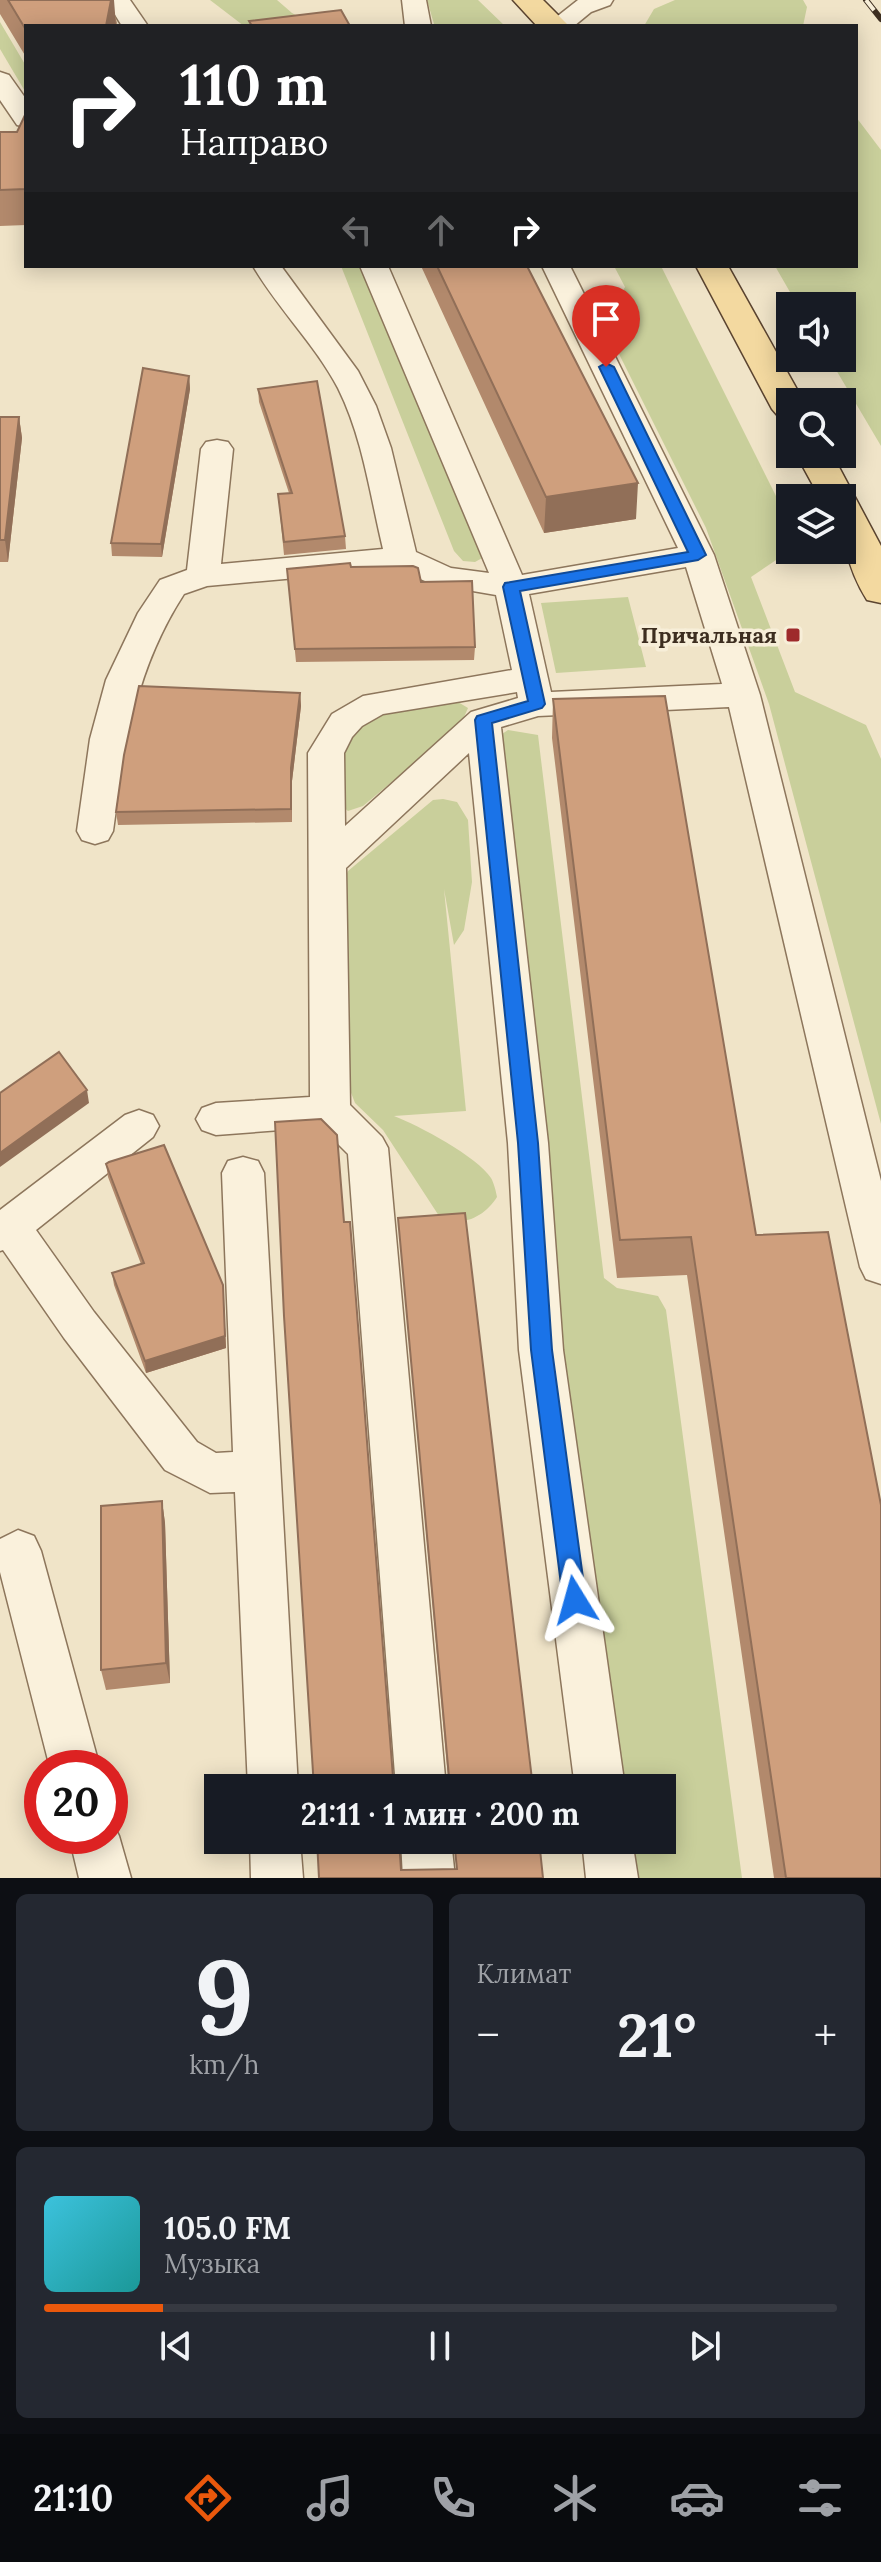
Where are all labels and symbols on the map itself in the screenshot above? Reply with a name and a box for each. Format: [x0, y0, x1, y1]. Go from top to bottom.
pin [572, 285, 640, 367]
place label: Причальная [641, 621, 777, 649]
marker: Причальная [784, 626, 802, 644]
position arrow [533, 1558, 617, 1642]
speed limit sign: 20 [24, 1750, 128, 1854]

